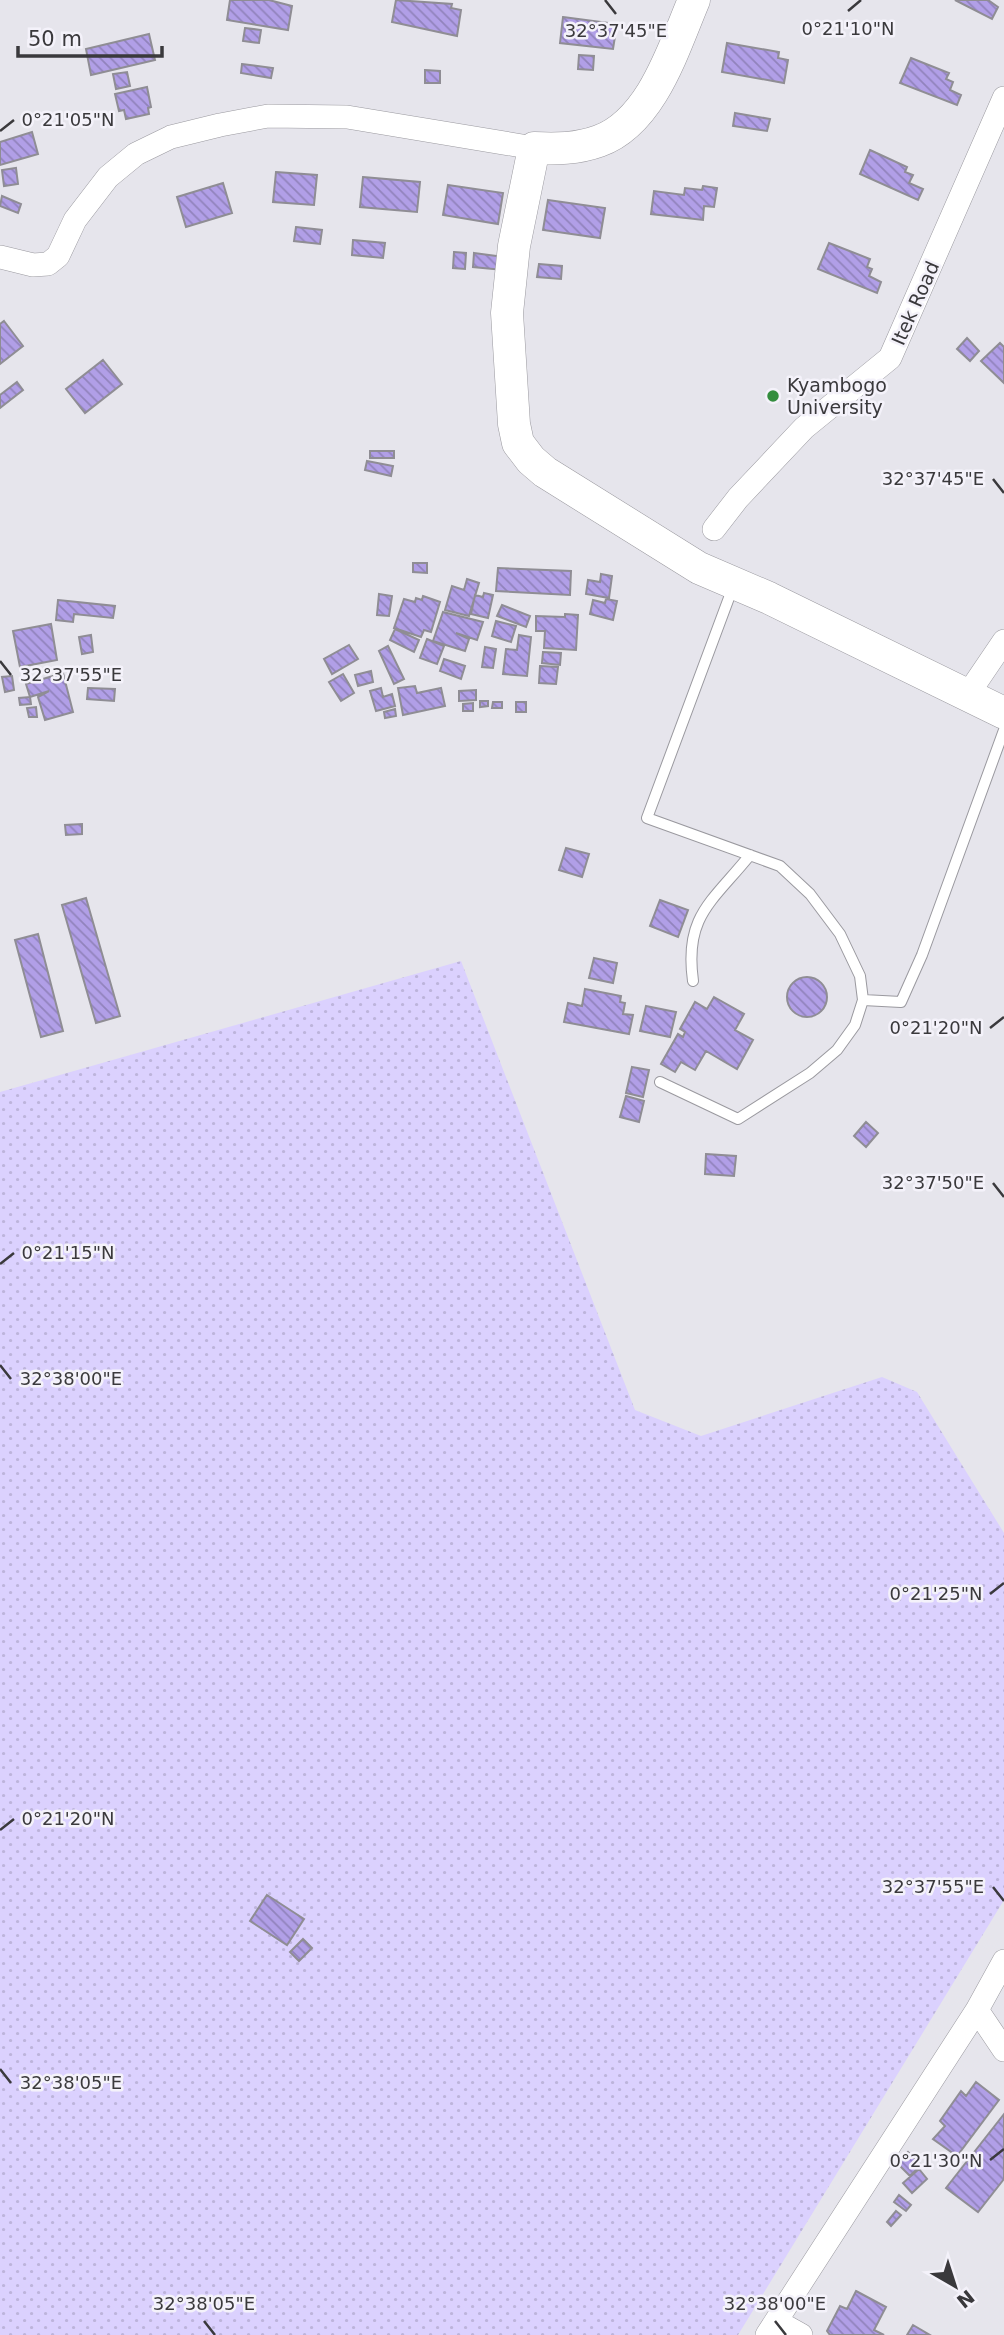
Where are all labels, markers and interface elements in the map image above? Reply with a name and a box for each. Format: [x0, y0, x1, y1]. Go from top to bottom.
scale bar [18, 14, 161, 58]
text: 0°21'10"N [802, 18, 894, 39]
text: 32°37'45"E [565, 20, 667, 41]
text: 50 m [28, 27, 82, 51]
text: 0°21'05"N [22, 109, 114, 130]
street label: Itek Road [887, 258, 943, 348]
place label: Kyambogo University [787, 374, 887, 418]
marker: Kyambogo University [765, 388, 781, 404]
text: 32°37'45"E [882, 468, 984, 489]
text: 32°37'55"E [20, 664, 122, 685]
text: 0°21'20"N [890, 1017, 982, 1038]
text: 32°37'50"E [882, 1172, 984, 1193]
text: 0°21'15"N [22, 1242, 114, 1263]
text: 32°38'00"E [20, 1368, 122, 1389]
text: 0°21'25"N [890, 1583, 982, 1604]
text: 0°21'20"N [22, 1808, 114, 1829]
text: 32°37'55"E [882, 1876, 984, 1897]
text: 32°38'05"E [20, 2072, 122, 2093]
text: 0°21'30"N [890, 2150, 982, 2171]
north arrow [920, 2251, 990, 2321]
text: N [953, 2286, 979, 2313]
text: 32°38'05"E [153, 2293, 255, 2314]
text: 32°38'00"E [724, 2293, 826, 2314]

